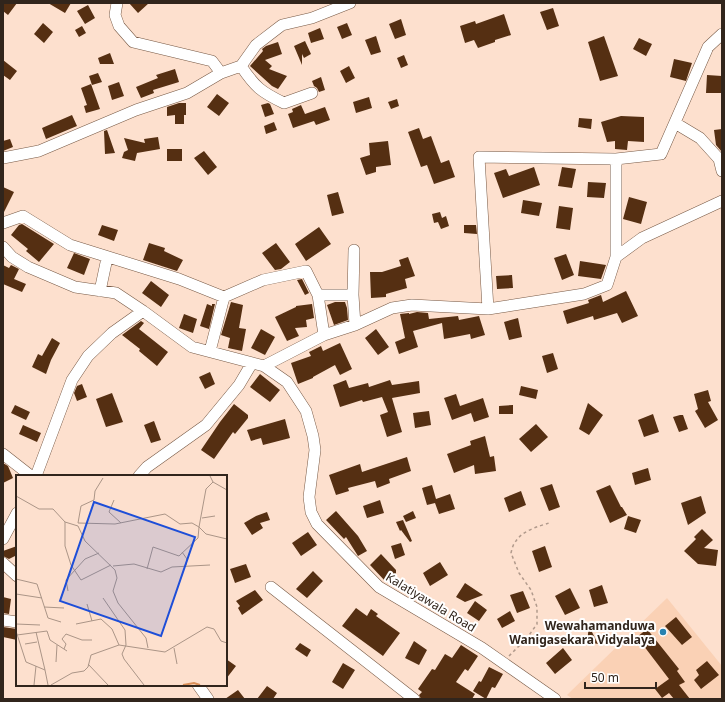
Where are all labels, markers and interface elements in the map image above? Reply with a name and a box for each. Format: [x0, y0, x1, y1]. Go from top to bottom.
inset map [16, 475, 227, 686]
street label: Kalatiyawala Road [383, 568, 479, 636]
place label: Wewahamanduwa Wanigasekara Vidyalaya [509, 617, 655, 648]
marker: Wewahamanduwa Wanigasekara Vidyalaya [658, 627, 668, 637]
scale bar [585, 664, 656, 690]
text: 50 m [591, 669, 619, 686]

